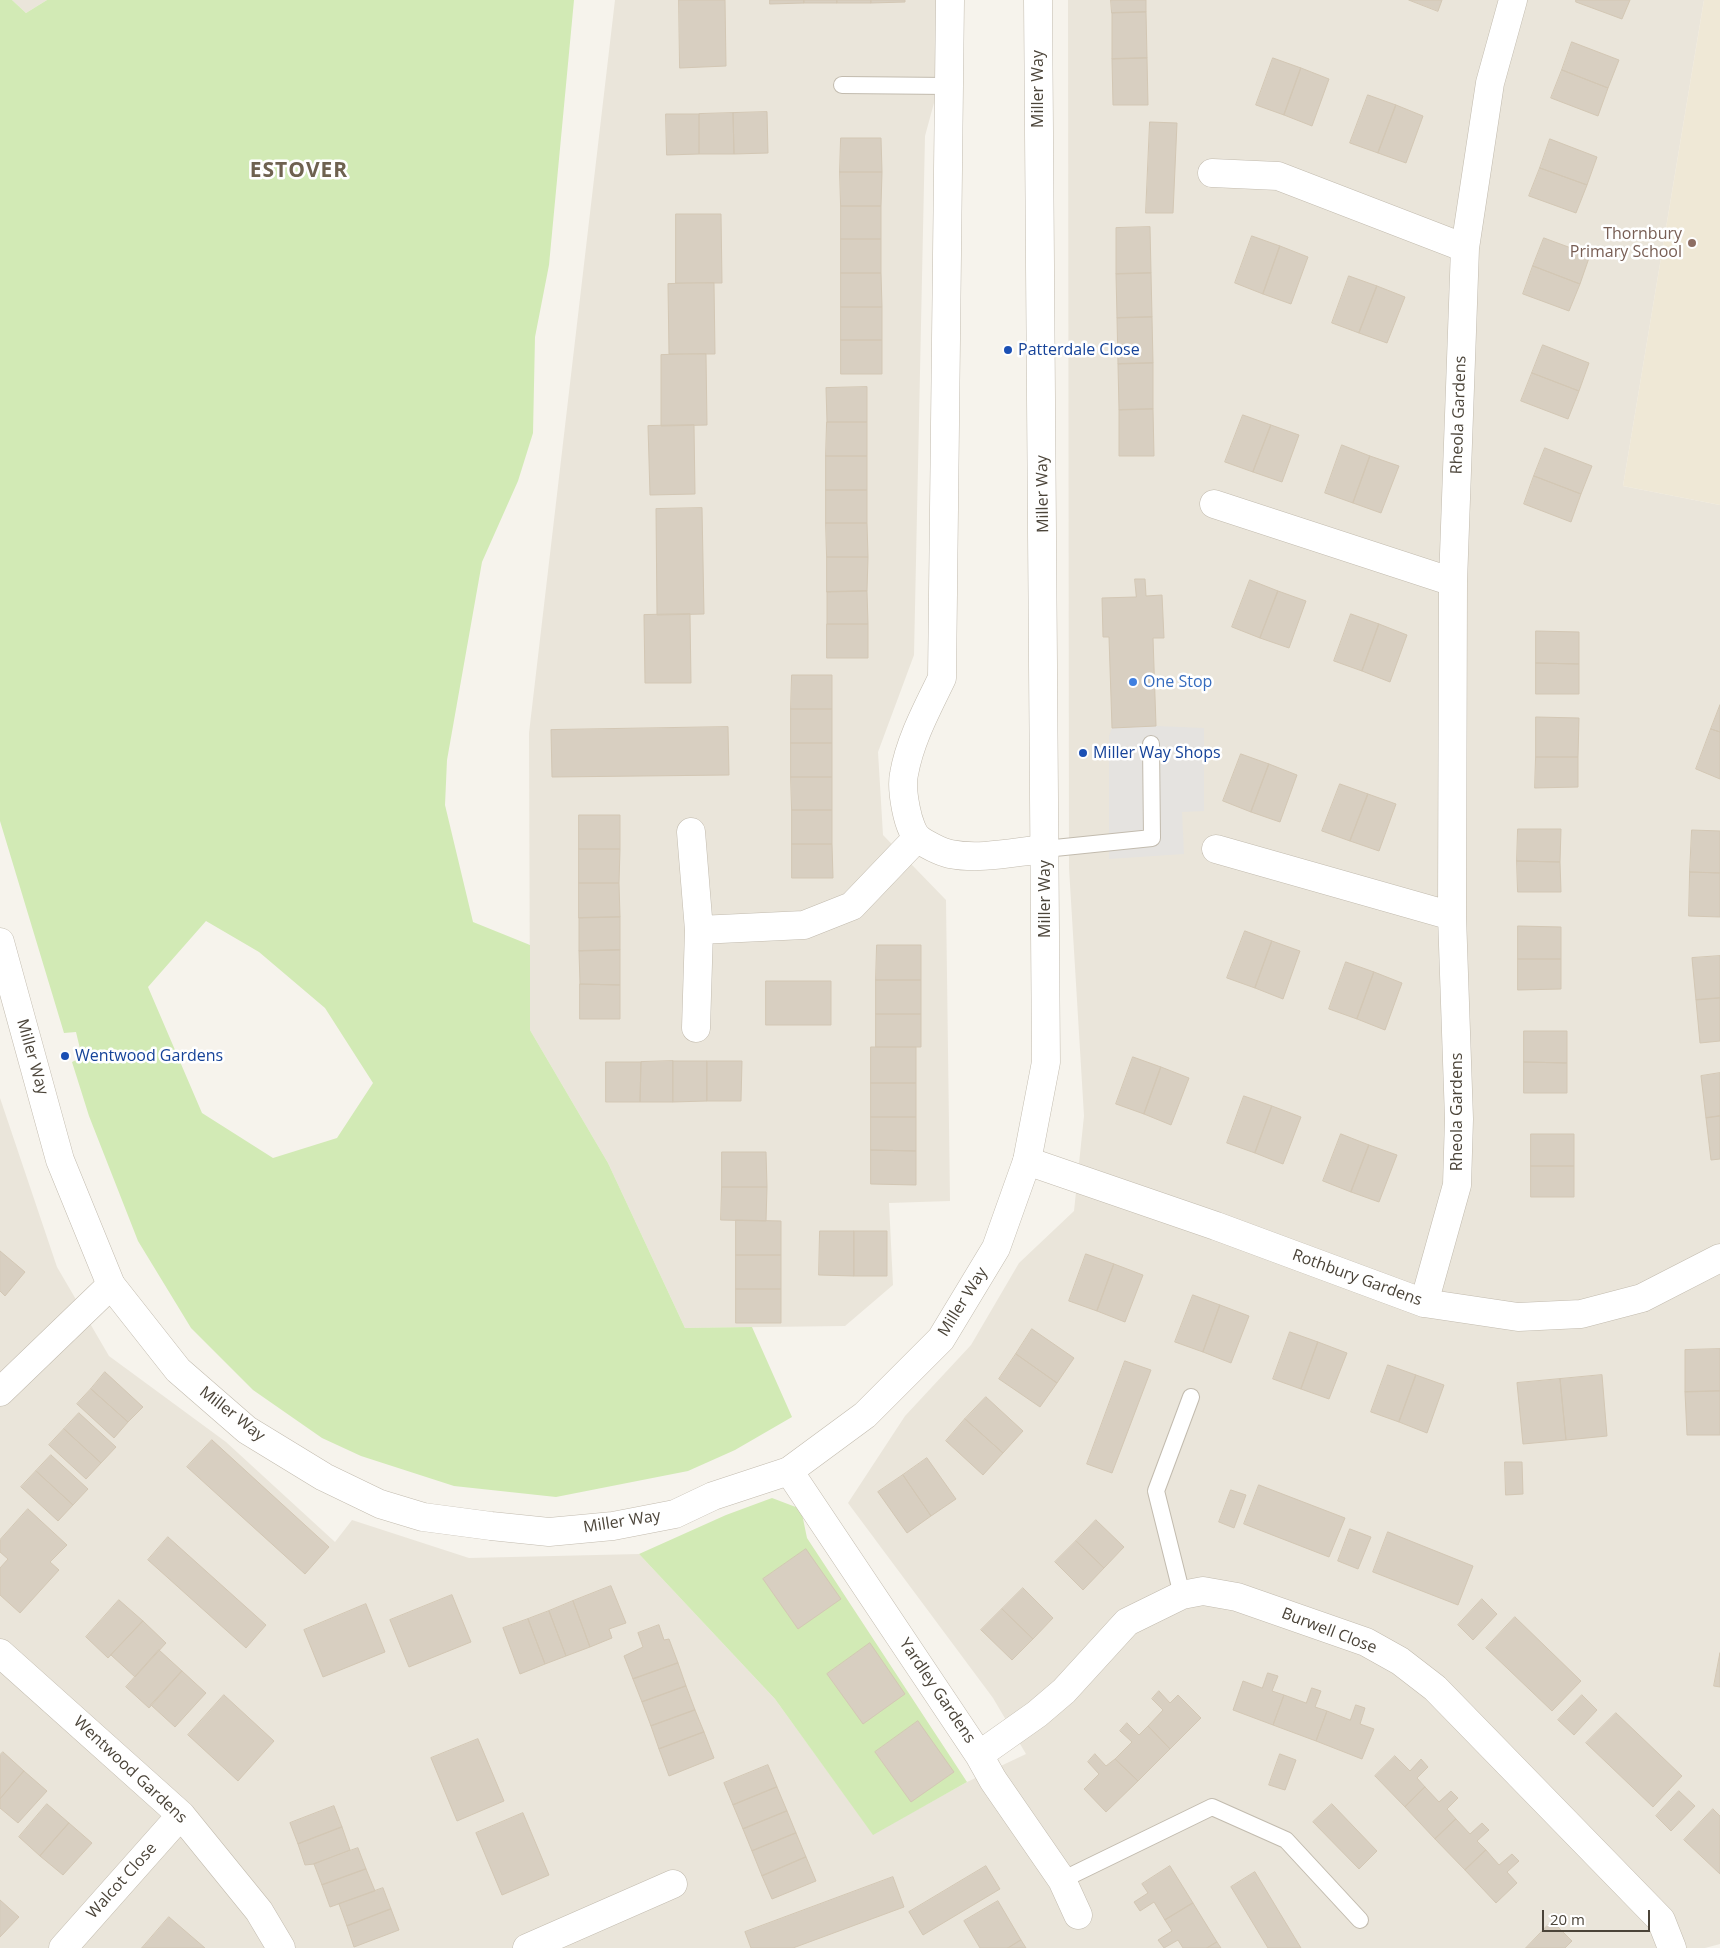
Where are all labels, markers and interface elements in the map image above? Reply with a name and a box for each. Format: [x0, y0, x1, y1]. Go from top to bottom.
street label: Miller Way [1028, 50, 1048, 128]
district label: ESTOVER [249, 158, 349, 184]
place label: Thornbury Primary School [1570, 224, 1682, 262]
marker: Thornbury Primary School [1686, 237, 1698, 249]
place label: Patterdale Close [1018, 340, 1140, 360]
marker: Patterdale Close [1002, 344, 1014, 356]
street label: Rheola Gardens [1447, 355, 1471, 475]
street label: Miller Way [1033, 455, 1053, 533]
place label: One Stop [1143, 672, 1212, 692]
marker: One Stop [1127, 676, 1139, 688]
place label: Miller Way Shops [1093, 743, 1221, 763]
marker: Miller Way Shops [1077, 747, 1089, 759]
street label: Miller Way [1035, 860, 1055, 938]
street label: Miller Way [12, 1017, 52, 1097]
place label: Wentwood Gardens [75, 1046, 223, 1066]
marker: Wentwood Gardens [59, 1050, 71, 1062]
street label: Rheola Gardens [1447, 1053, 1467, 1171]
street label: Rothbury Gardens [1290, 1246, 1424, 1310]
street label: Miller Way [934, 1264, 992, 1340]
street label: Miller Way [195, 1382, 269, 1446]
street label: Miller Way [582, 1506, 662, 1538]
street label: Burwell Close [1279, 1604, 1379, 1658]
street label: Yardley Gardens [895, 1635, 979, 1747]
street label: Wentwood Gardens [69, 1712, 191, 1828]
street label: Walcot Close [83, 1839, 161, 1923]
scale bar [1545, 1900, 1652, 1932]
text: 20 m [1550, 1909, 1585, 1929]

